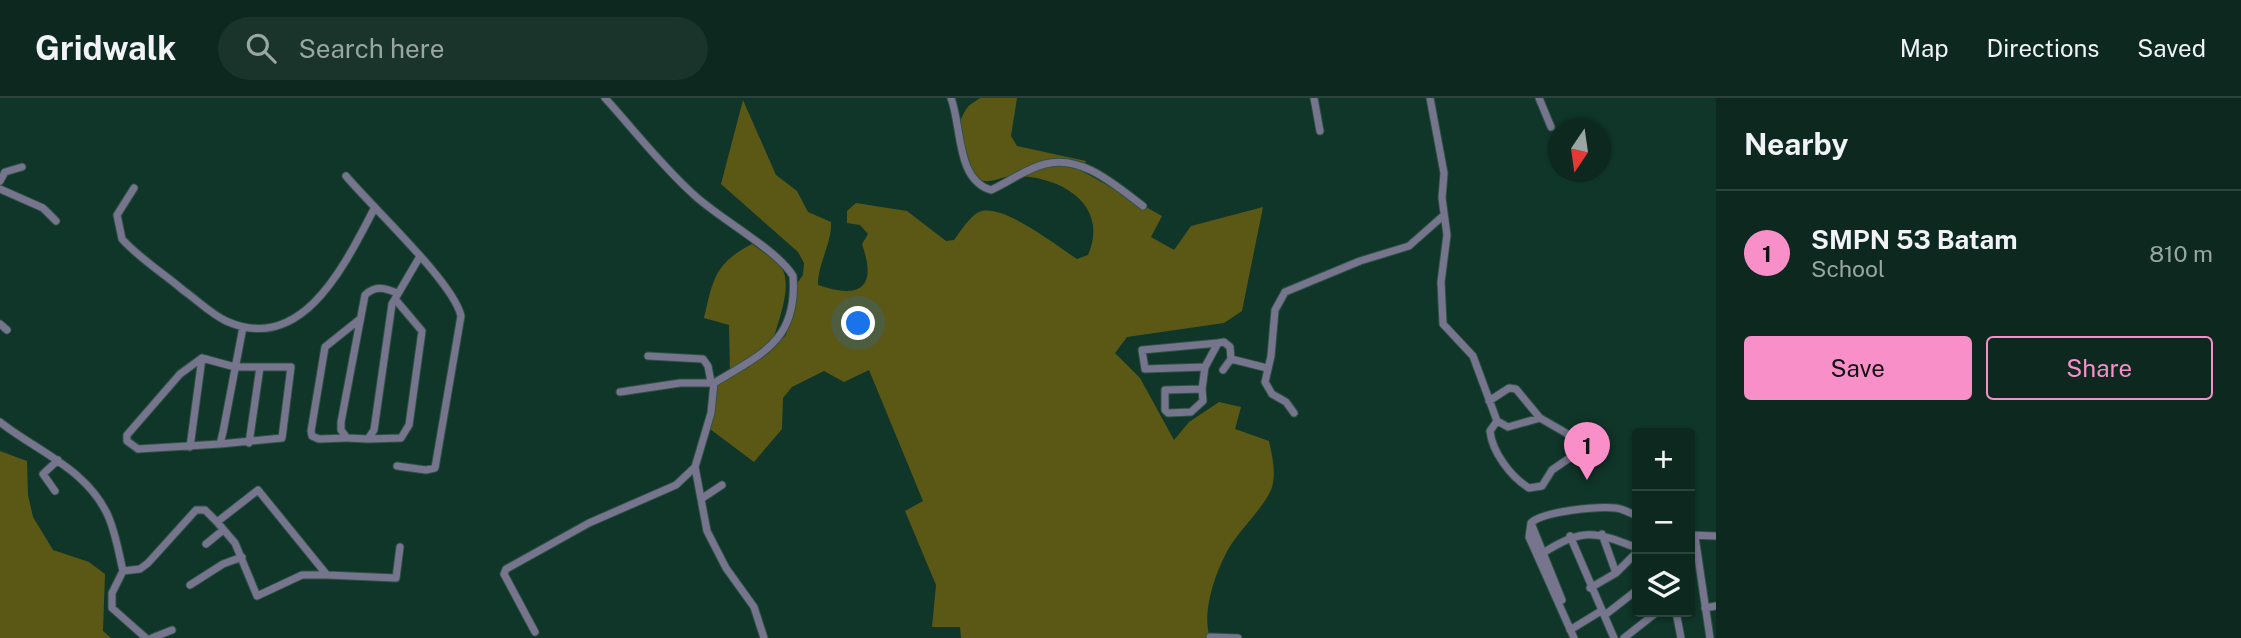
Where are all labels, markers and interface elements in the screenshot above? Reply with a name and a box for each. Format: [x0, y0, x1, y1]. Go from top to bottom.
search box [218, 17, 708, 80]
text: Gridwalk [35, 29, 176, 67]
icon: search [242, 29, 280, 67]
text: Search here [298, 33, 444, 64]
text: Map [1900, 34, 1949, 62]
text: Directions [1987, 34, 2099, 62]
text: Saved [2137, 34, 2206, 62]
north arrow [1548, 119, 1611, 182]
text: Nearby [1744, 126, 1848, 162]
text: SMPN 53 Batam [1811, 224, 2018, 255]
text: 1 [1762, 240, 1772, 267]
text: 810 m [2149, 240, 2213, 267]
text: School [1811, 255, 1885, 282]
your location [841, 306, 875, 340]
button: Save [1744, 336, 1972, 400]
button: Share [1986, 336, 2213, 400]
pin: 1 [1564, 422, 1610, 480]
map controls [1632, 428, 1695, 617]
button: + [1632, 428, 1695, 491]
button: − [1632, 491, 1695, 554]
button: layers [1632, 554, 1695, 617]

